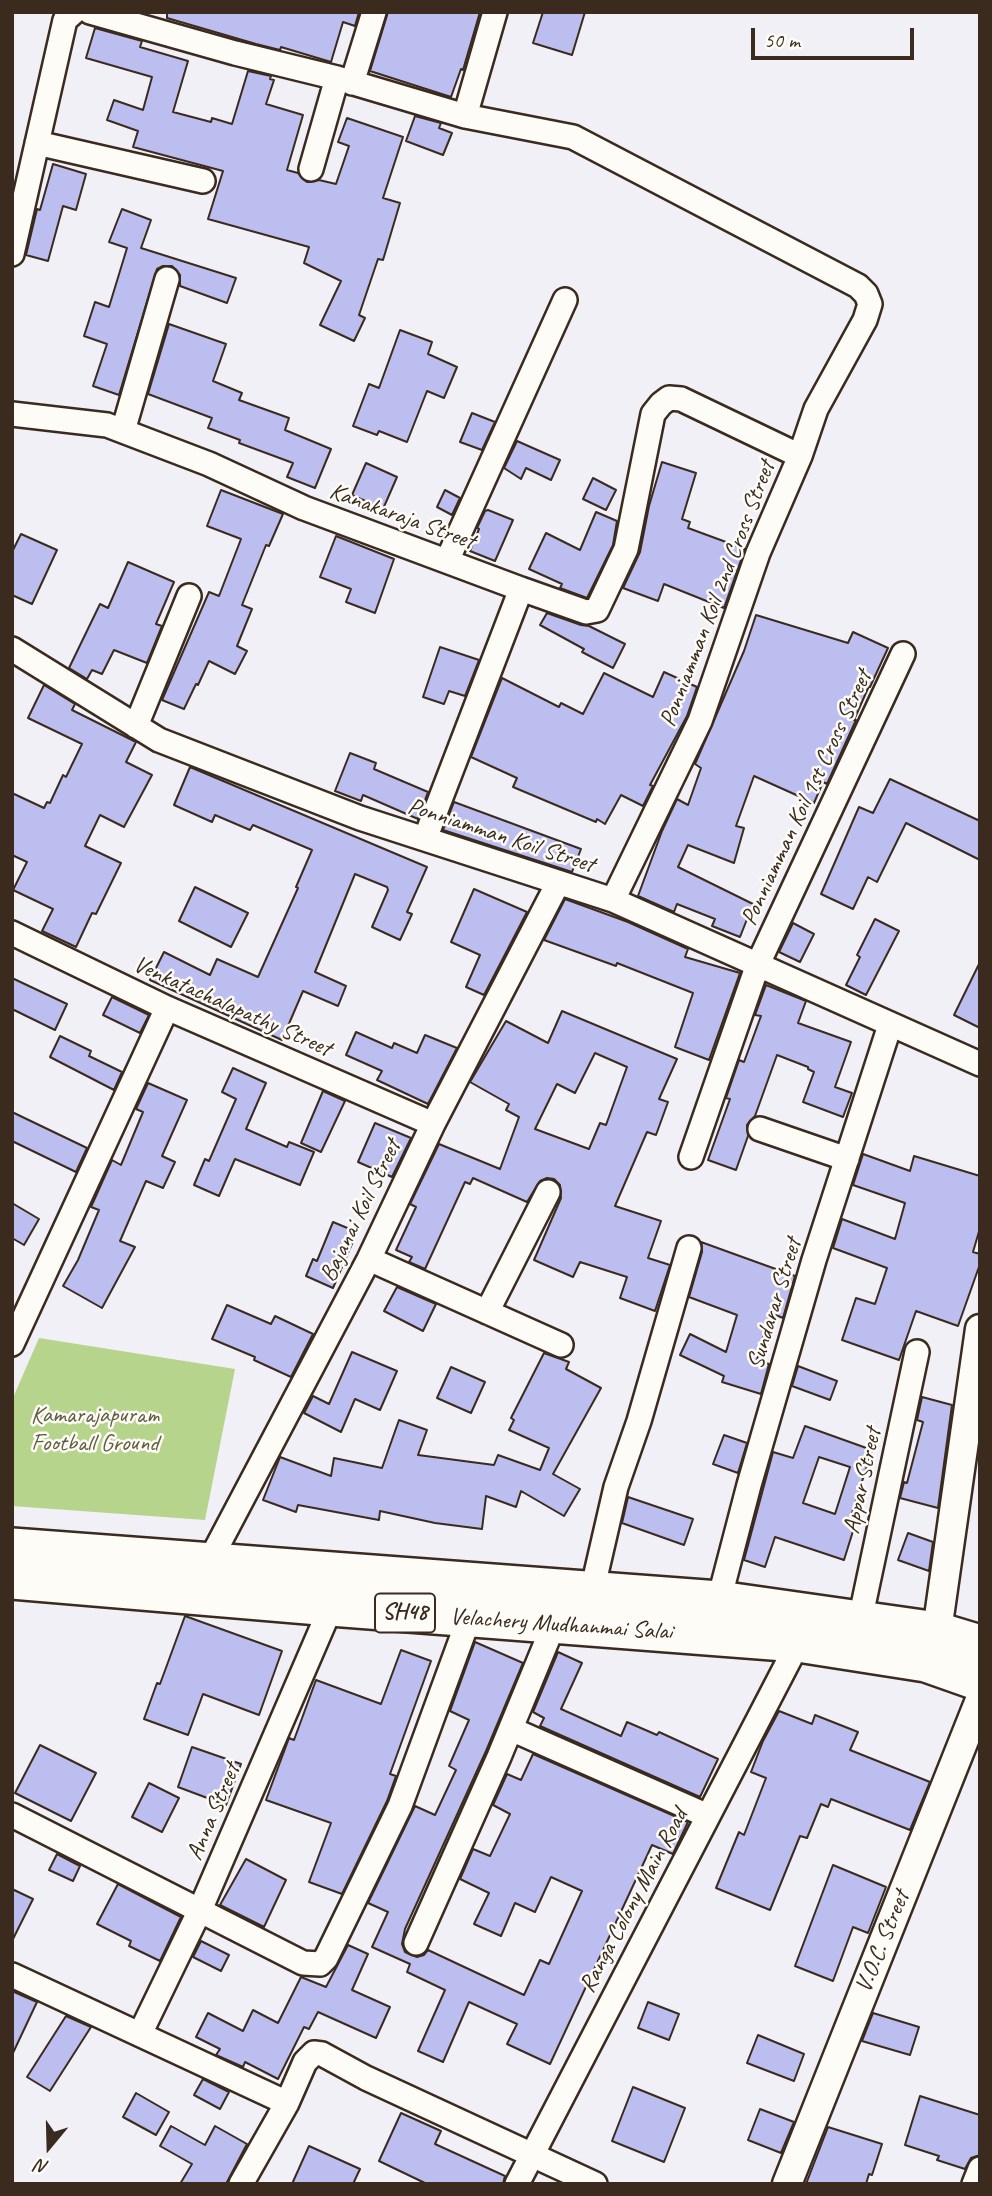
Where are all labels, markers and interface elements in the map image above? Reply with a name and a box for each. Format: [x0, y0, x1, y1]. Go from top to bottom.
scale bar [754, 14, 917, 58]
text: 50 m [764, 27, 800, 53]
street label: Ponniamman Koil 2nd Cross Street [654, 457, 782, 731]
street label: Kanakaraja Street [326, 477, 478, 557]
street label: Ponniamman Koil 1st Cross Street [735, 666, 879, 930]
street label: Ponniamman Koil Street [404, 792, 598, 880]
street label: Venkatachalapathy Street [129, 950, 335, 1064]
street label: Bajanai Koil Street [314, 1135, 408, 1287]
street label: Sundarar Street [741, 1235, 809, 1373]
park label: Kamarajapuram Football Ground [31, 1402, 159, 1458]
street label: Appar Street [838, 1425, 888, 1537]
road number: SH48 [375, 1594, 435, 1632]
street label: Velachery Mudhanmai Salai [449, 1603, 673, 1647]
street label: Anna Street [181, 1759, 247, 1865]
street label: Ranga Colony Main Road [573, 1804, 695, 1998]
street label: V.O.C. Street [850, 1887, 916, 1997]
north arrow [14, 2112, 84, 2182]
text: N [33, 2154, 52, 2180]

